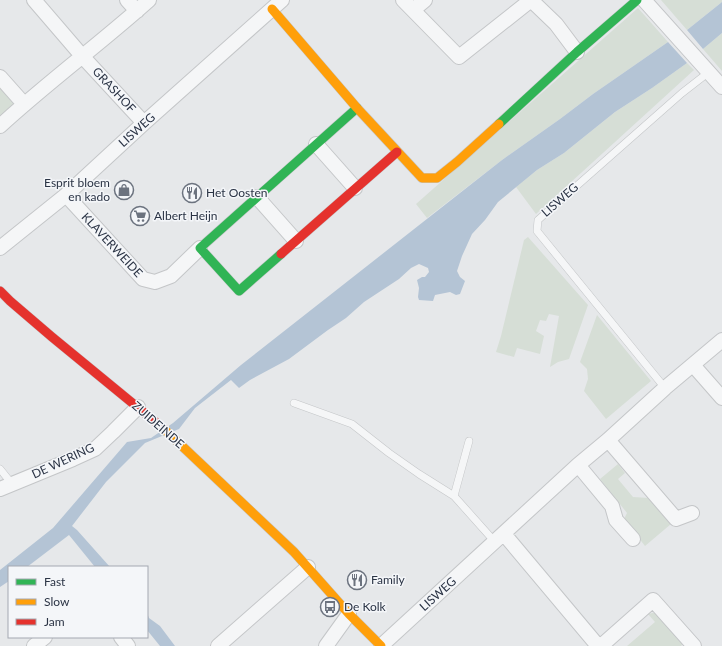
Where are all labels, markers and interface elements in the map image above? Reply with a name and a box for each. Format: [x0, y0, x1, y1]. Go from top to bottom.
street label: GRASHOF [90, 64, 139, 116]
street label: LISWEG [115, 109, 158, 150]
place label: Esprit bloem en kado [44, 175, 110, 204]
shop icon: Esprit bloem en kado [113, 179, 135, 201]
street label: LISWEG [538, 179, 581, 220]
restaurant icon: Het Oosten [181, 182, 203, 204]
place label: Het Oosten [206, 185, 267, 200]
supermarket icon: Albert Heijn [129, 205, 151, 227]
place label: Albert Heijn [154, 208, 218, 223]
street label: KLAVERWEIDE [79, 209, 146, 280]
street label: ZUIDEINDE [129, 398, 187, 451]
street label: DE WERING [29, 439, 97, 482]
legend [8, 566, 148, 638]
restaurant icon: Family [346, 569, 368, 591]
place label: Family [371, 572, 405, 587]
street label: LISWEG [416, 573, 459, 614]
text: Fast [44, 574, 66, 589]
text: Slow [44, 594, 70, 609]
bus stop icon: De Kolk [319, 596, 341, 618]
place label: De Kolk [344, 599, 387, 614]
text: Jam [44, 614, 65, 629]

